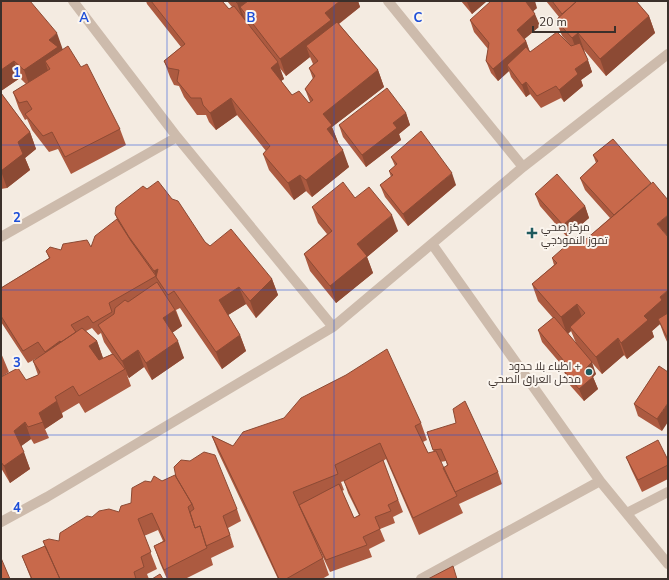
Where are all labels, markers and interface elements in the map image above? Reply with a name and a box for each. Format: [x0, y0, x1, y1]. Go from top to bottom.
scale bar [533, 8, 615, 34]
text: A [79, 9, 89, 27]
text: B [247, 9, 256, 27]
text: C [414, 9, 423, 27]
text: 20 m [539, 14, 567, 30]
text: 1 [13, 64, 21, 82]
text: 2 [13, 209, 21, 227]
place label: مركز صحي تموز النموذجي [541, 220, 608, 249]
marker: مركز صحي تموز النموذجي [526, 227, 538, 239]
text: 3 [13, 354, 21, 372]
place label: اطباء بلا حدود + مدخل العراق الصحي [488, 359, 581, 388]
marker: اطباء بلا حدود + مدخل العراق الصحي [584, 367, 594, 377]
text: 4 [13, 499, 21, 517]

